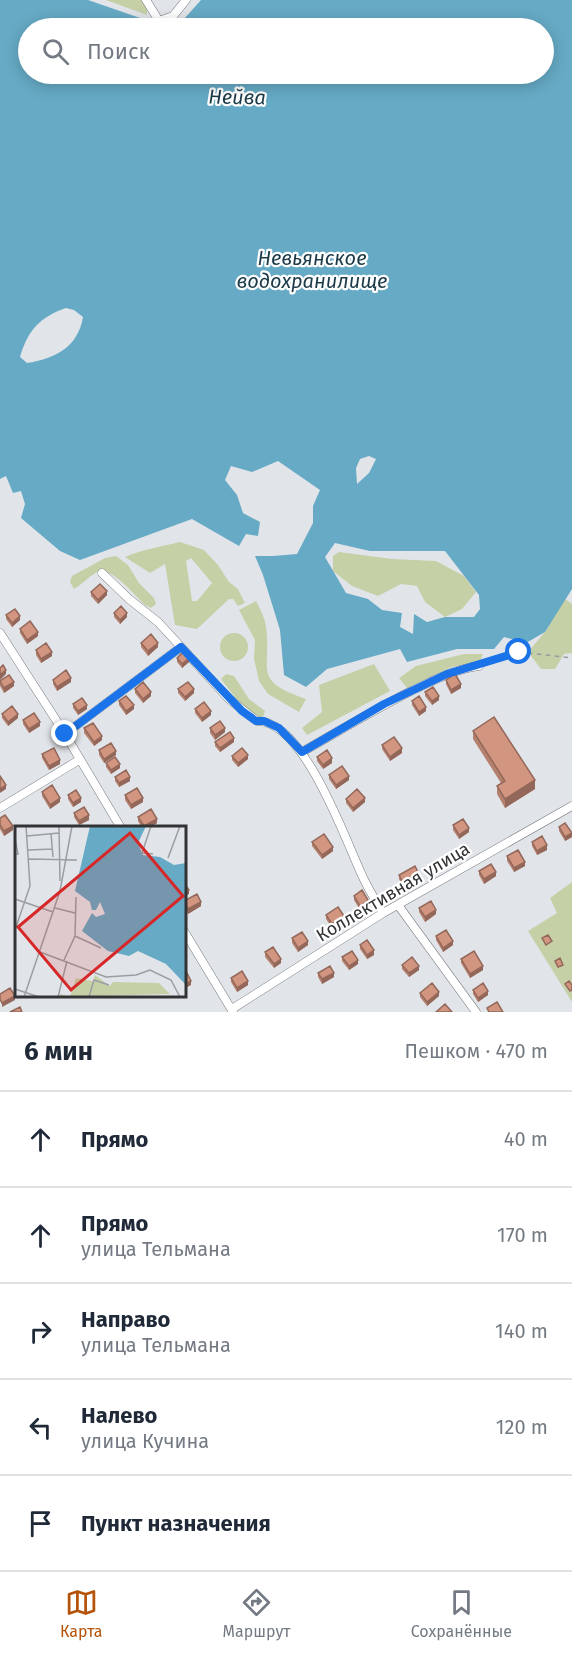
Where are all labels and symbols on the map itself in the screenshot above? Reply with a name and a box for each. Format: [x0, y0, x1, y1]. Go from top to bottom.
water label: Нейва [208, 85, 266, 109]
water label: Невьянское водохранилище [237, 246, 387, 293]
route start [505, 638, 531, 664]
route end [51, 720, 77, 746]
inset map [15, 826, 186, 997]
street label: Коллективная улица [312, 838, 474, 946]

